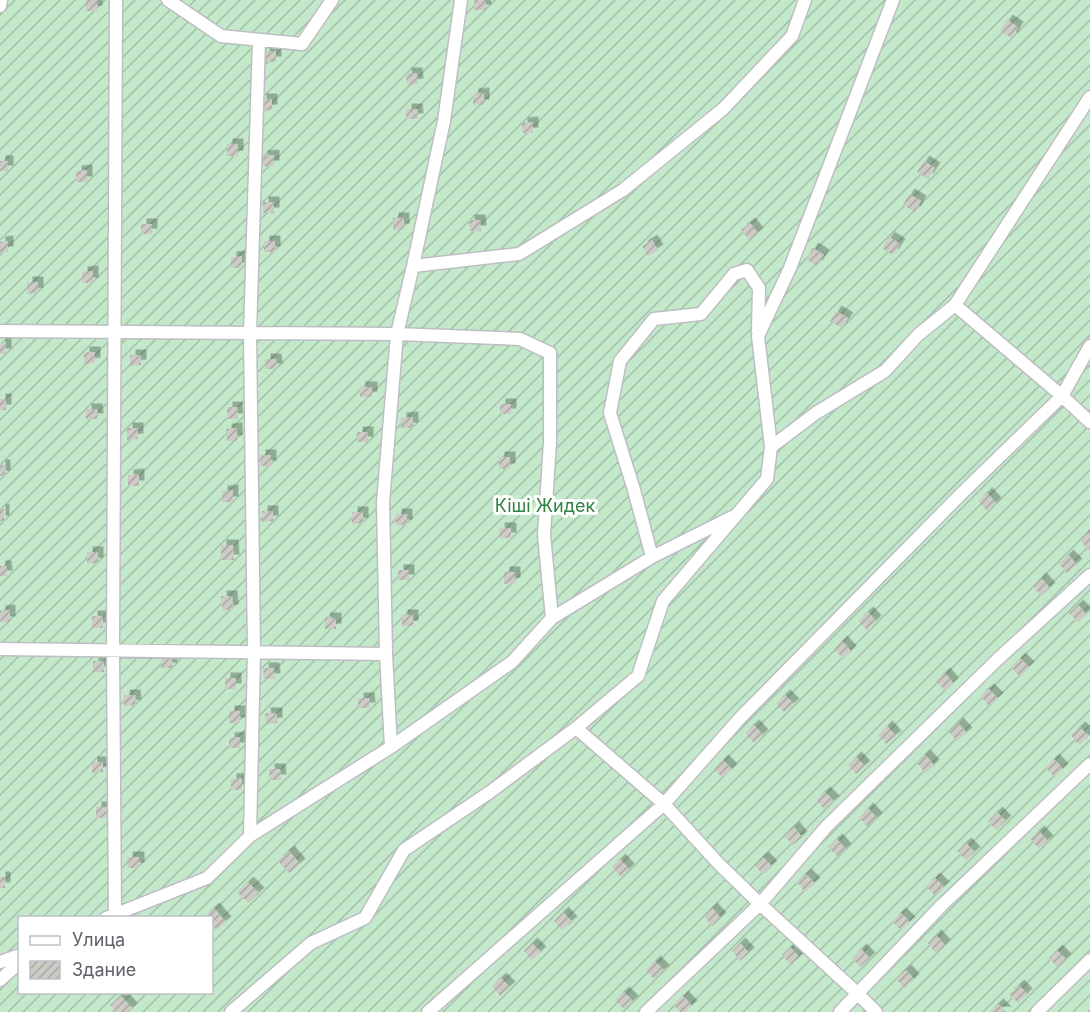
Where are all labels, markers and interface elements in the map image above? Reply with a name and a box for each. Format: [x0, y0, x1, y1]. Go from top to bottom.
park label: Кіші Жидек [495, 495, 595, 516]
legend [18, 916, 213, 994]
text: Улица [72, 929, 125, 950]
text: Здание [72, 959, 136, 980]

